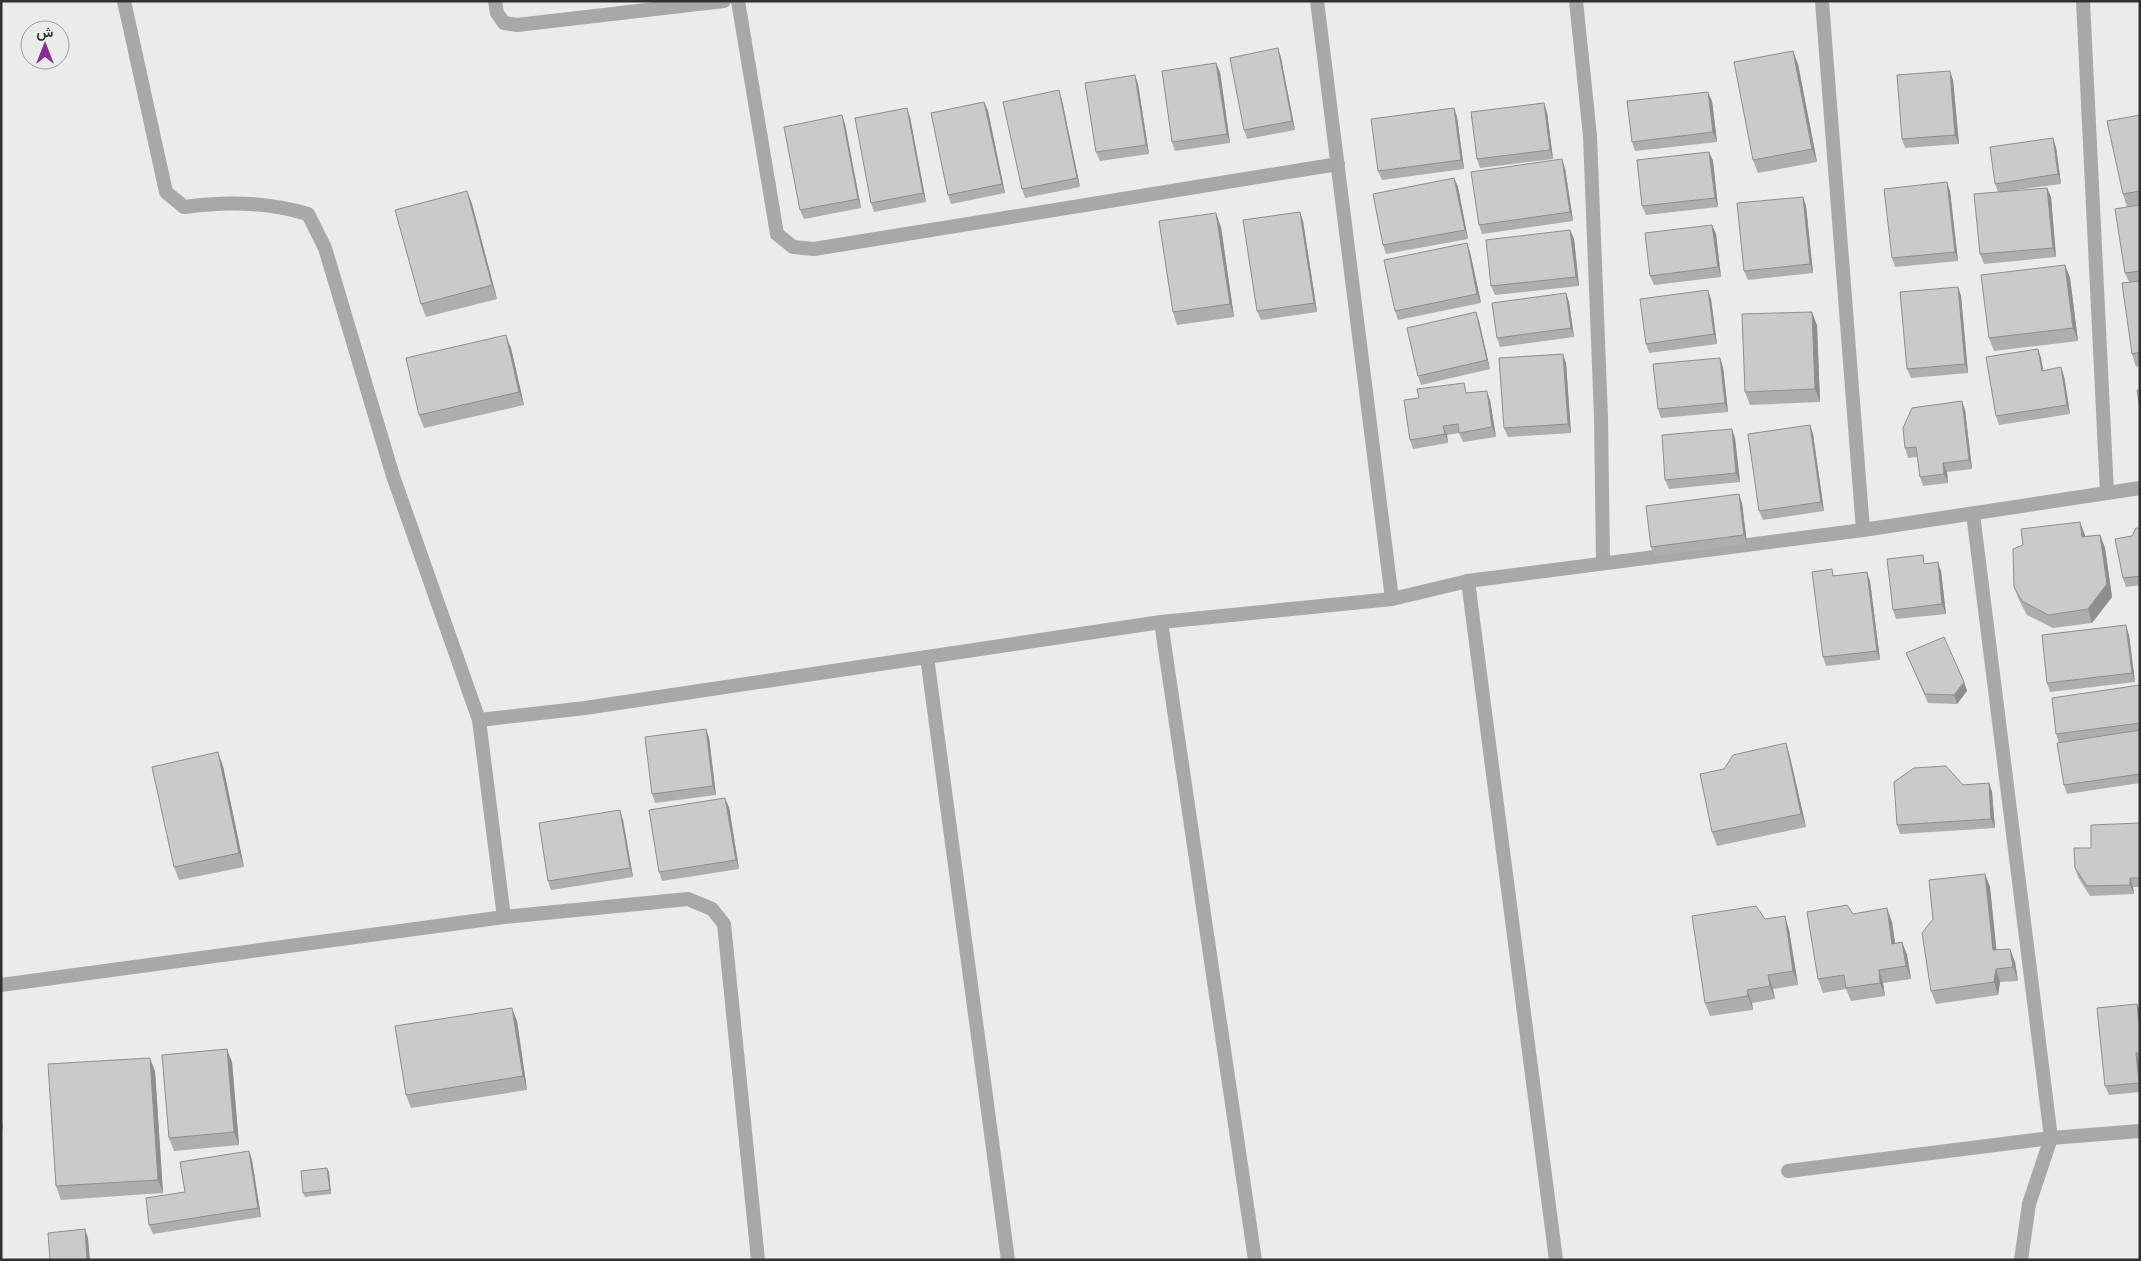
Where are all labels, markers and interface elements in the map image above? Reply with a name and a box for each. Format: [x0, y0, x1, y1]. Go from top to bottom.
north arrow [20, 20, 70, 70]
text: ش [37, 24, 54, 41]

